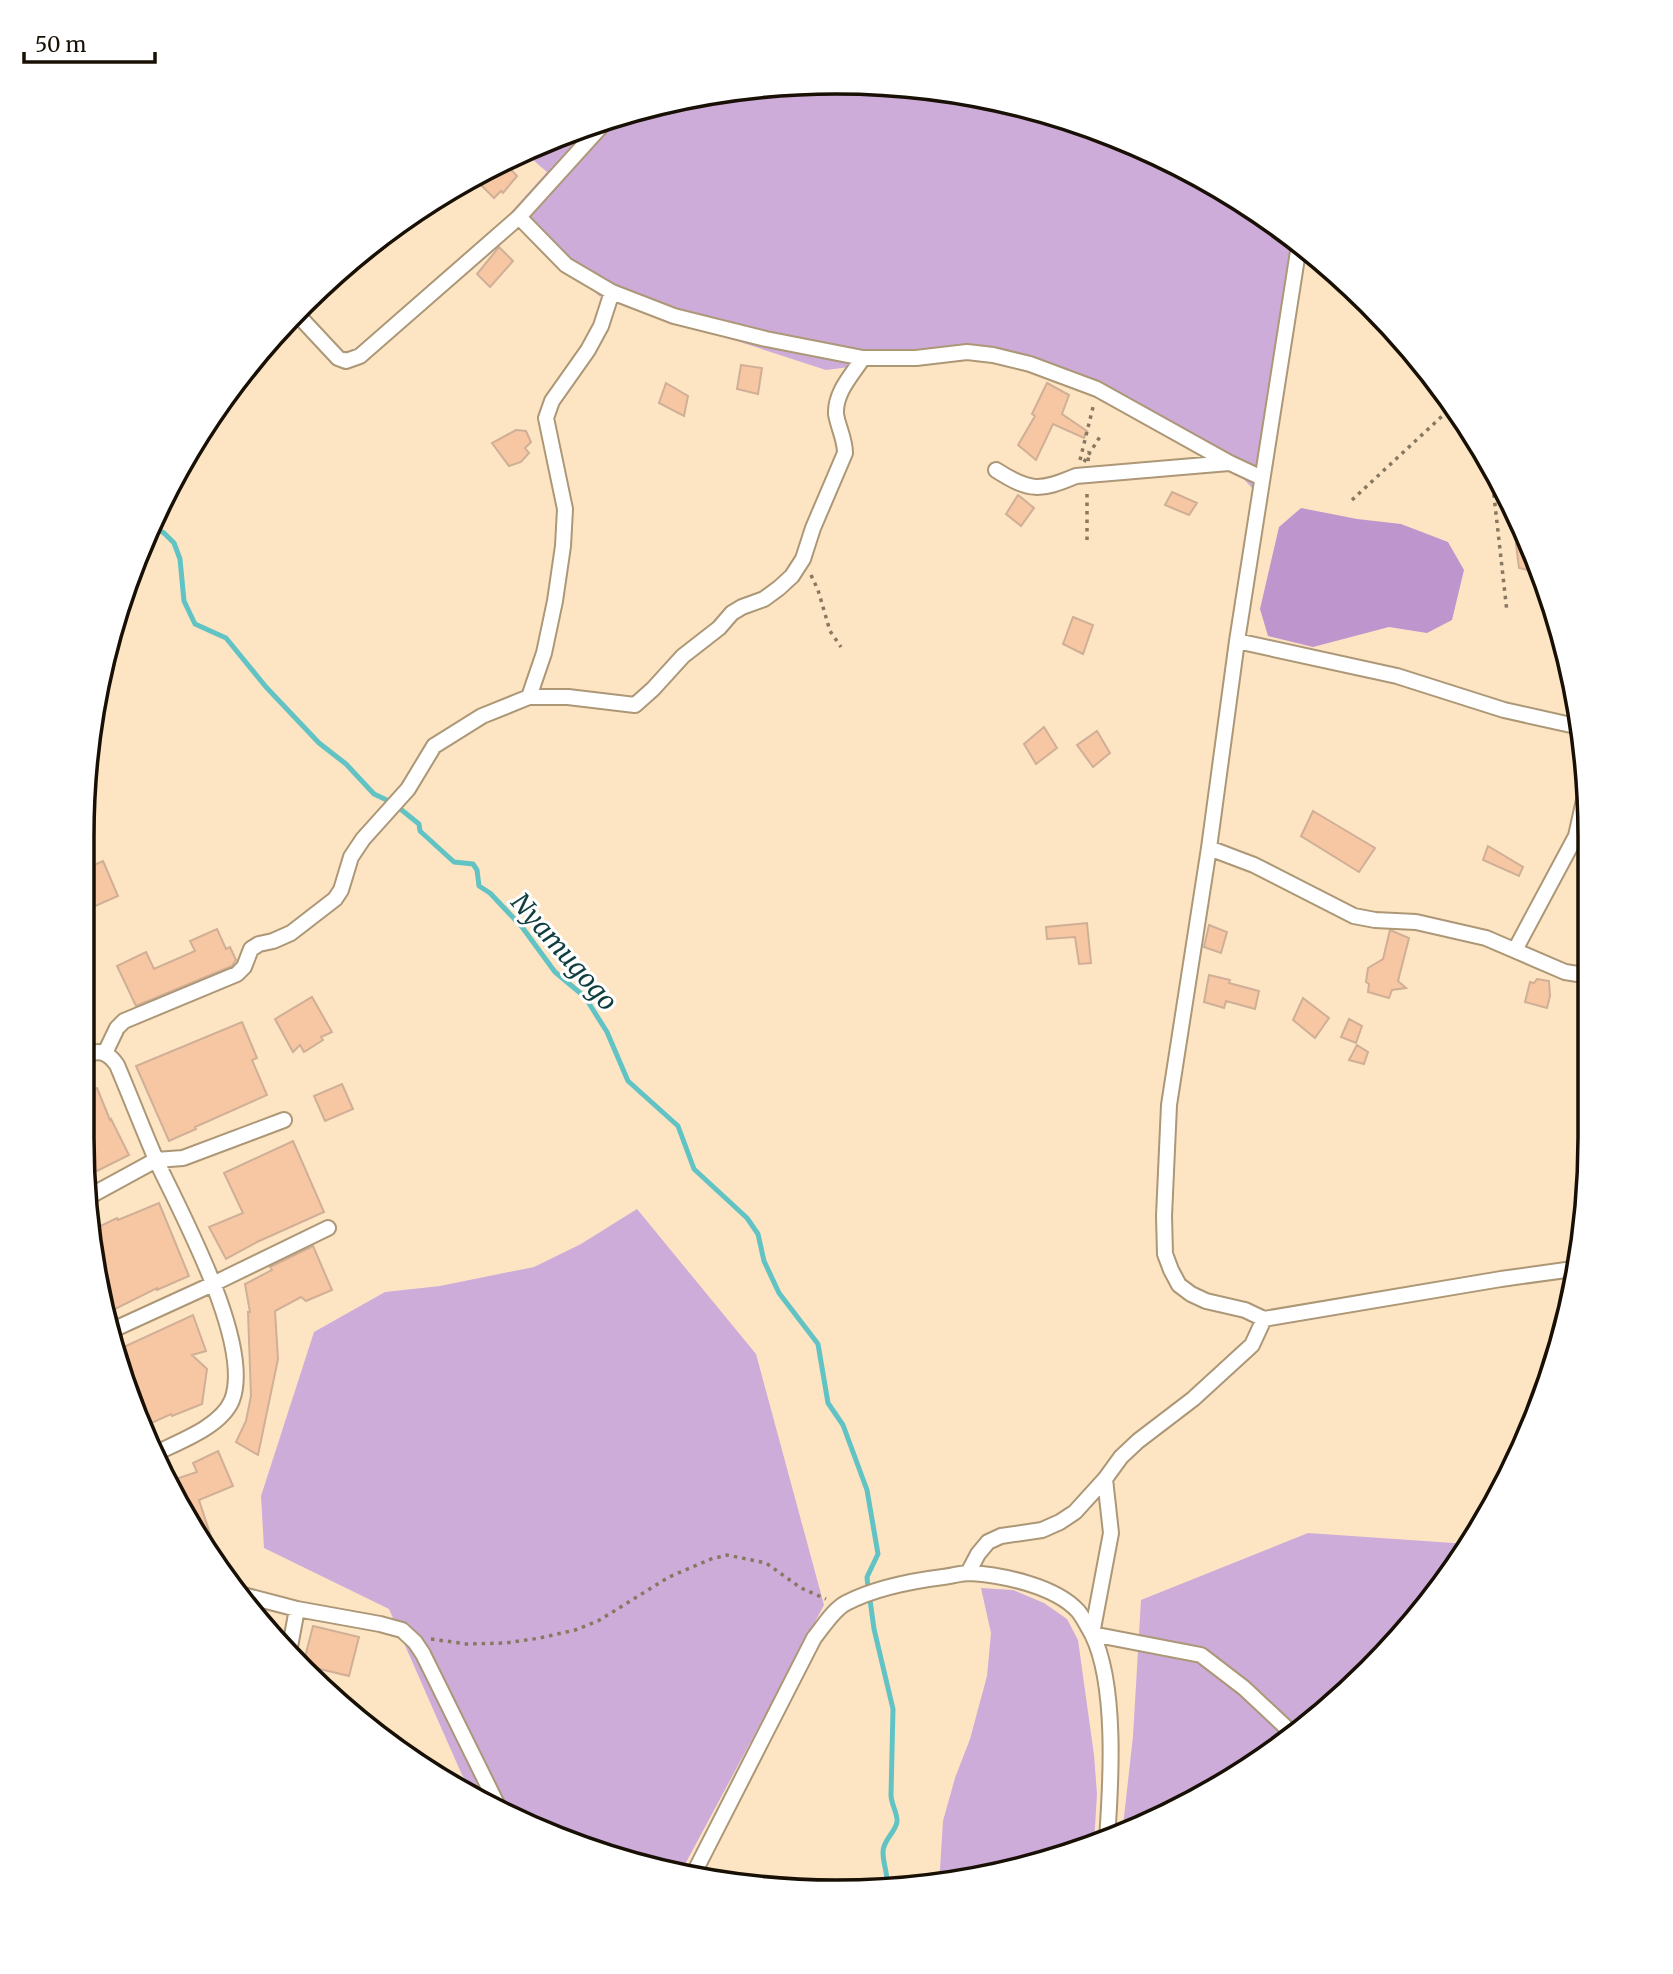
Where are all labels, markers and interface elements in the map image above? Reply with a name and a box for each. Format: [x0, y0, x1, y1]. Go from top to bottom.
scale bar [24, 21, 156, 65]
text: 50 m [35, 31, 86, 58]
water label: Nyamugogo [504, 886, 624, 1017]

